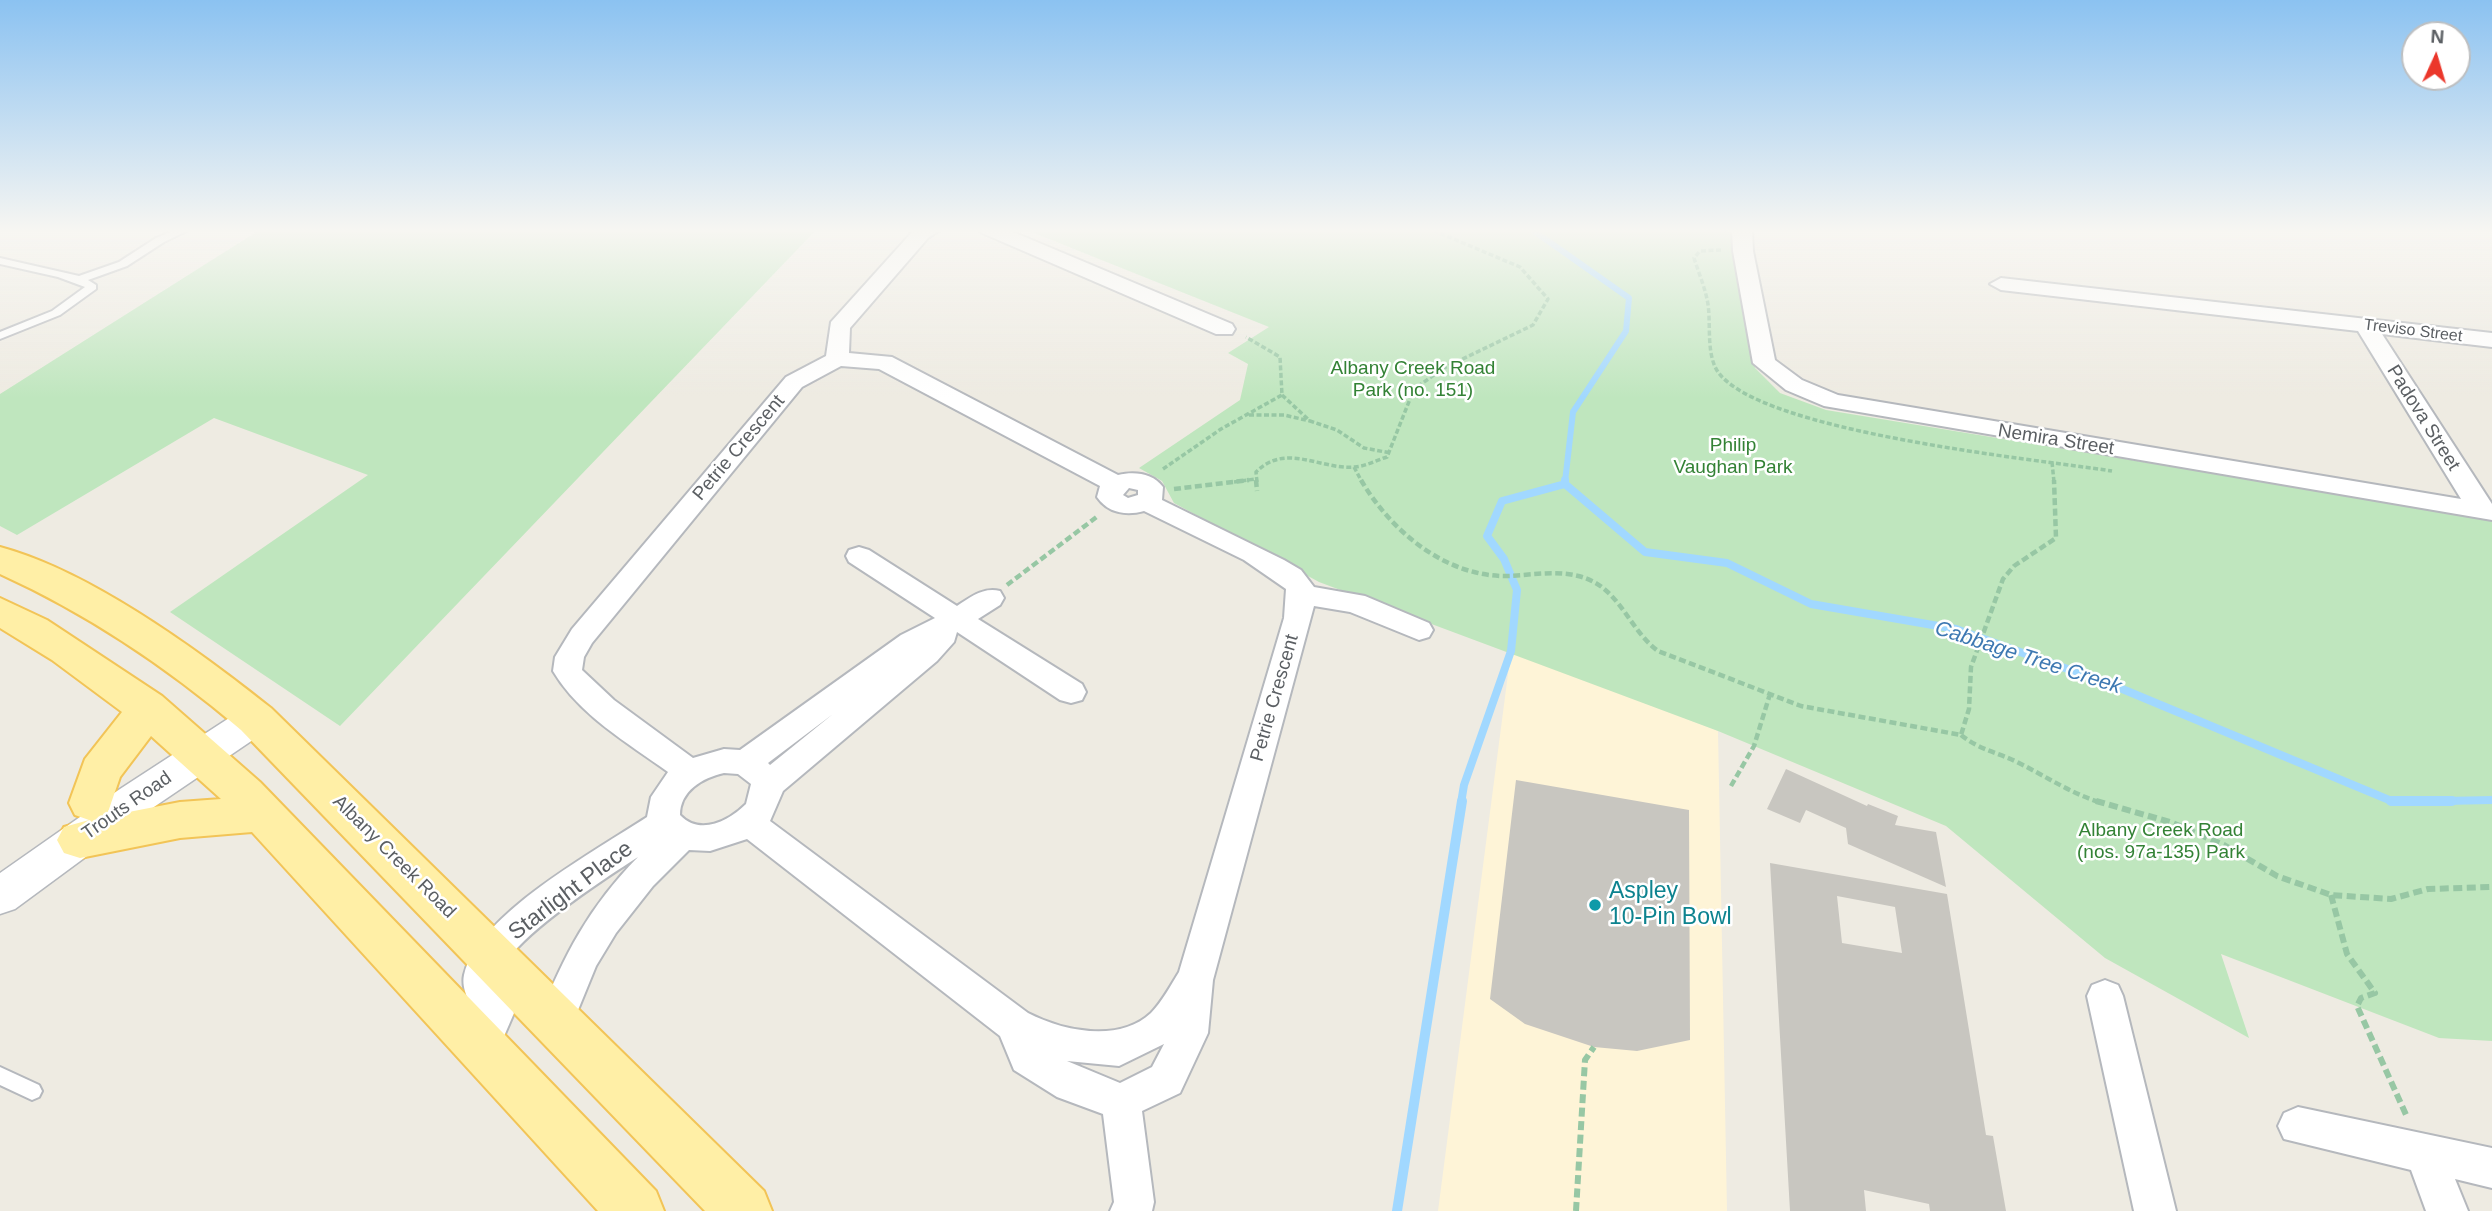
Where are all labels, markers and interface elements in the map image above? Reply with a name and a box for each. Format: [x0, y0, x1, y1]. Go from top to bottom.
north arrow [2401, 21, 2471, 91]
text: N [2430, 26, 2445, 48]
street label: Treviso Street [2363, 315, 2463, 347]
park label: Albany Creek Road Park (no. 151) [1331, 358, 1495, 402]
street label: Padova Street [2381, 361, 2465, 475]
street label: Petrie Crescent [688, 391, 790, 505]
street label: Nemira Street [1996, 420, 2116, 460]
park label: Philip Vaughan Park [1673, 435, 1793, 479]
water label: Cabbage Tree Creek [1932, 616, 2124, 700]
street label: Petrie Crescent [1246, 632, 1304, 764]
street label: Trouts Road [78, 767, 176, 845]
street label: Albany Creek Road [328, 791, 460, 923]
park label: Albany Creek Road (nos. 97a-135) Park [2077, 820, 2245, 864]
street label: Starlight Place [503, 835, 639, 947]
place label: Aspley 10-Pin Bowl [1609, 878, 1732, 932]
marker: Aspley 10-Pin Bowl [1587, 897, 1603, 913]

